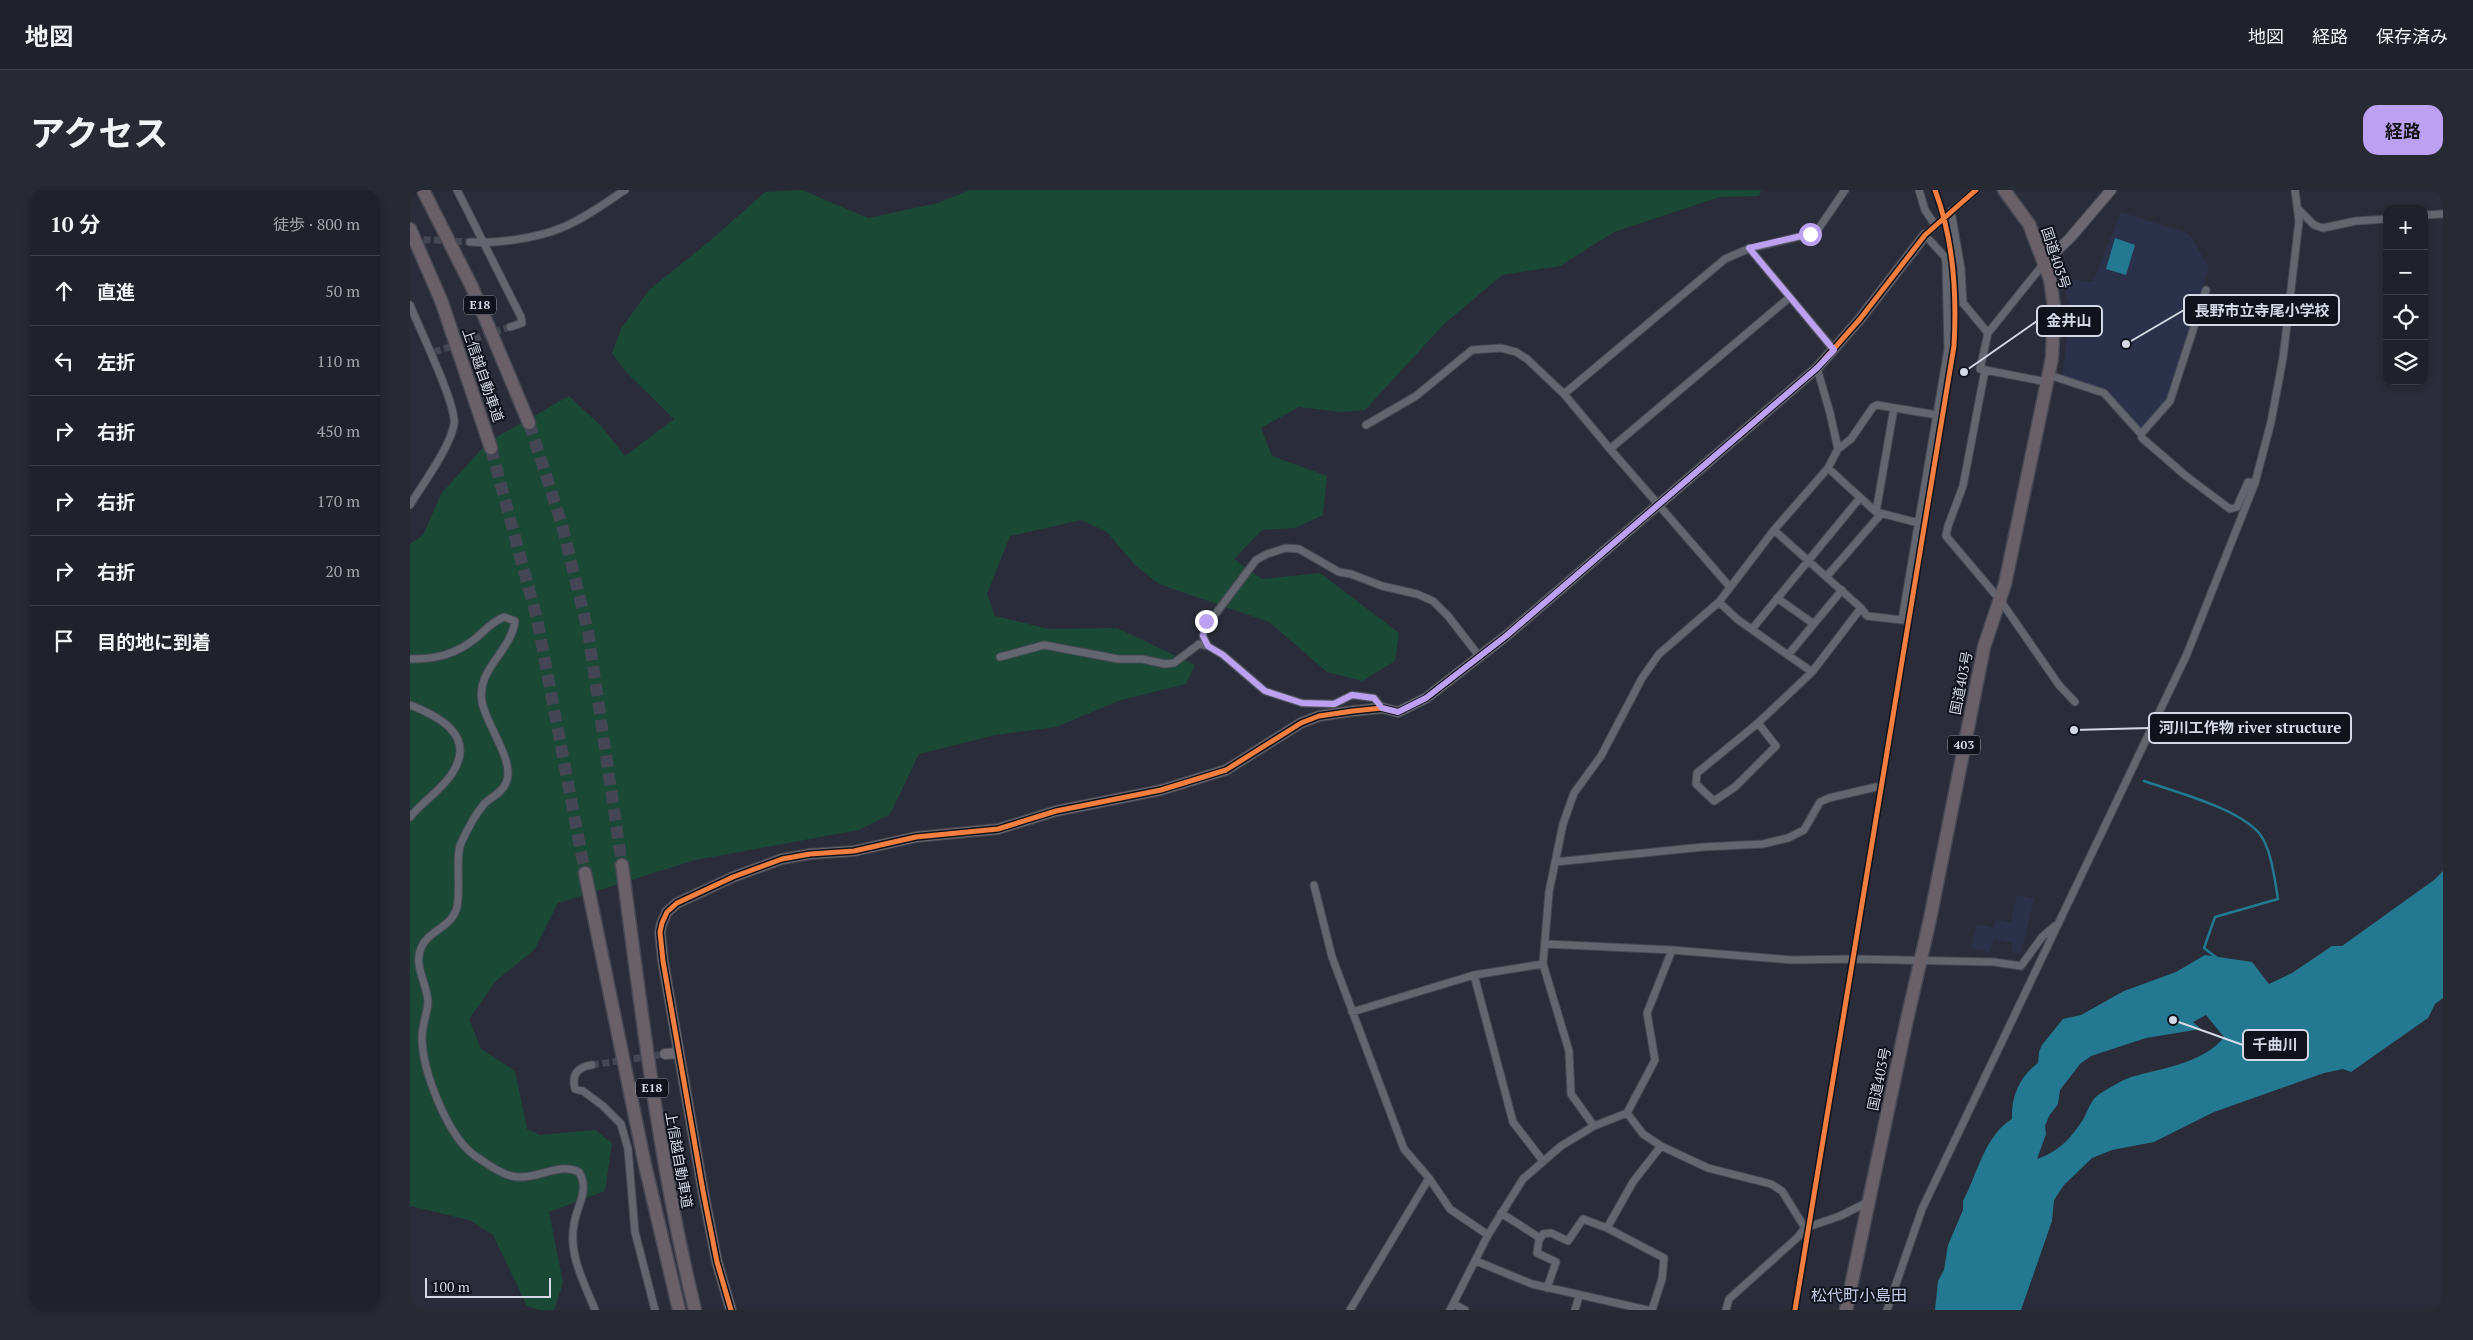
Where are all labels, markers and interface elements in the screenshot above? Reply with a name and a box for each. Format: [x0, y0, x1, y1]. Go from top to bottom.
text: 地図 [25, 20, 73, 52]
text: 地図 [2248, 24, 2284, 48]
text: 経路 [2312, 24, 2348, 48]
text: 保存済み [2376, 24, 2448, 48]
button: 経路 [2363, 105, 2443, 155]
text: アクセス [30, 110, 168, 156]
map controls [2383, 205, 2428, 385]
button: + [2383, 205, 2428, 250]
text: 10 分 [50, 210, 100, 238]
text: 徒歩 · 800 m [273, 213, 360, 235]
route start [1799, 223, 1822, 246]
street label: 国道403号 [2037, 224, 2075, 291]
button: − [2383, 250, 2428, 295]
icon: ahead [50, 277, 78, 305]
text: 直進 [97, 279, 135, 304]
text: 50 m [325, 280, 360, 302]
callout: 長野市立寺尾小学校 [2184, 295, 2339, 325]
button: locate [2383, 295, 2428, 340]
road number: E18 [464, 296, 496, 314]
text: 長野市立寺尾小学校 [2194, 300, 2330, 320]
callout: 金井山 [2037, 306, 2102, 336]
text: 金井山 [2046, 310, 2092, 330]
street label: 上信越自動車道 [459, 325, 508, 424]
button: layers [2383, 340, 2428, 385]
icon: left [50, 347, 78, 375]
text: 左折 [97, 349, 135, 374]
text: 110 m [317, 350, 360, 372]
icon: right [50, 417, 78, 445]
text: 右折 [97, 419, 135, 444]
text: 450 m [317, 420, 360, 442]
icon: right [50, 487, 78, 515]
text: 右折 [97, 489, 135, 514]
text: 170 m [317, 490, 360, 512]
icon: right [50, 557, 78, 585]
text: 右折 [97, 559, 135, 584]
text: 20 m [325, 560, 360, 582]
route end [1195, 610, 1218, 633]
icon: arrive [50, 627, 78, 655]
text: 目的地に到着 [97, 629, 211, 654]
street label: 国道403号 [1945, 649, 1976, 716]
callout: 河川工作物 river structure [2149, 713, 2351, 743]
text: 河川工作物 river structure [2159, 717, 2341, 737]
road number: 403 [1948, 736, 1980, 754]
callout: 千曲川 [2243, 1030, 2308, 1060]
text: 千曲川 [2252, 1034, 2298, 1054]
street label: 国道403号 [1863, 1045, 1894, 1112]
road number: E18 [636, 1078, 668, 1098]
street label: 上信越自動車道 [662, 1110, 697, 1210]
scale bar [425, 1275, 551, 1298]
text: 100 m [432, 1277, 470, 1296]
district label: 松代町小島田 [1811, 1284, 1907, 1306]

